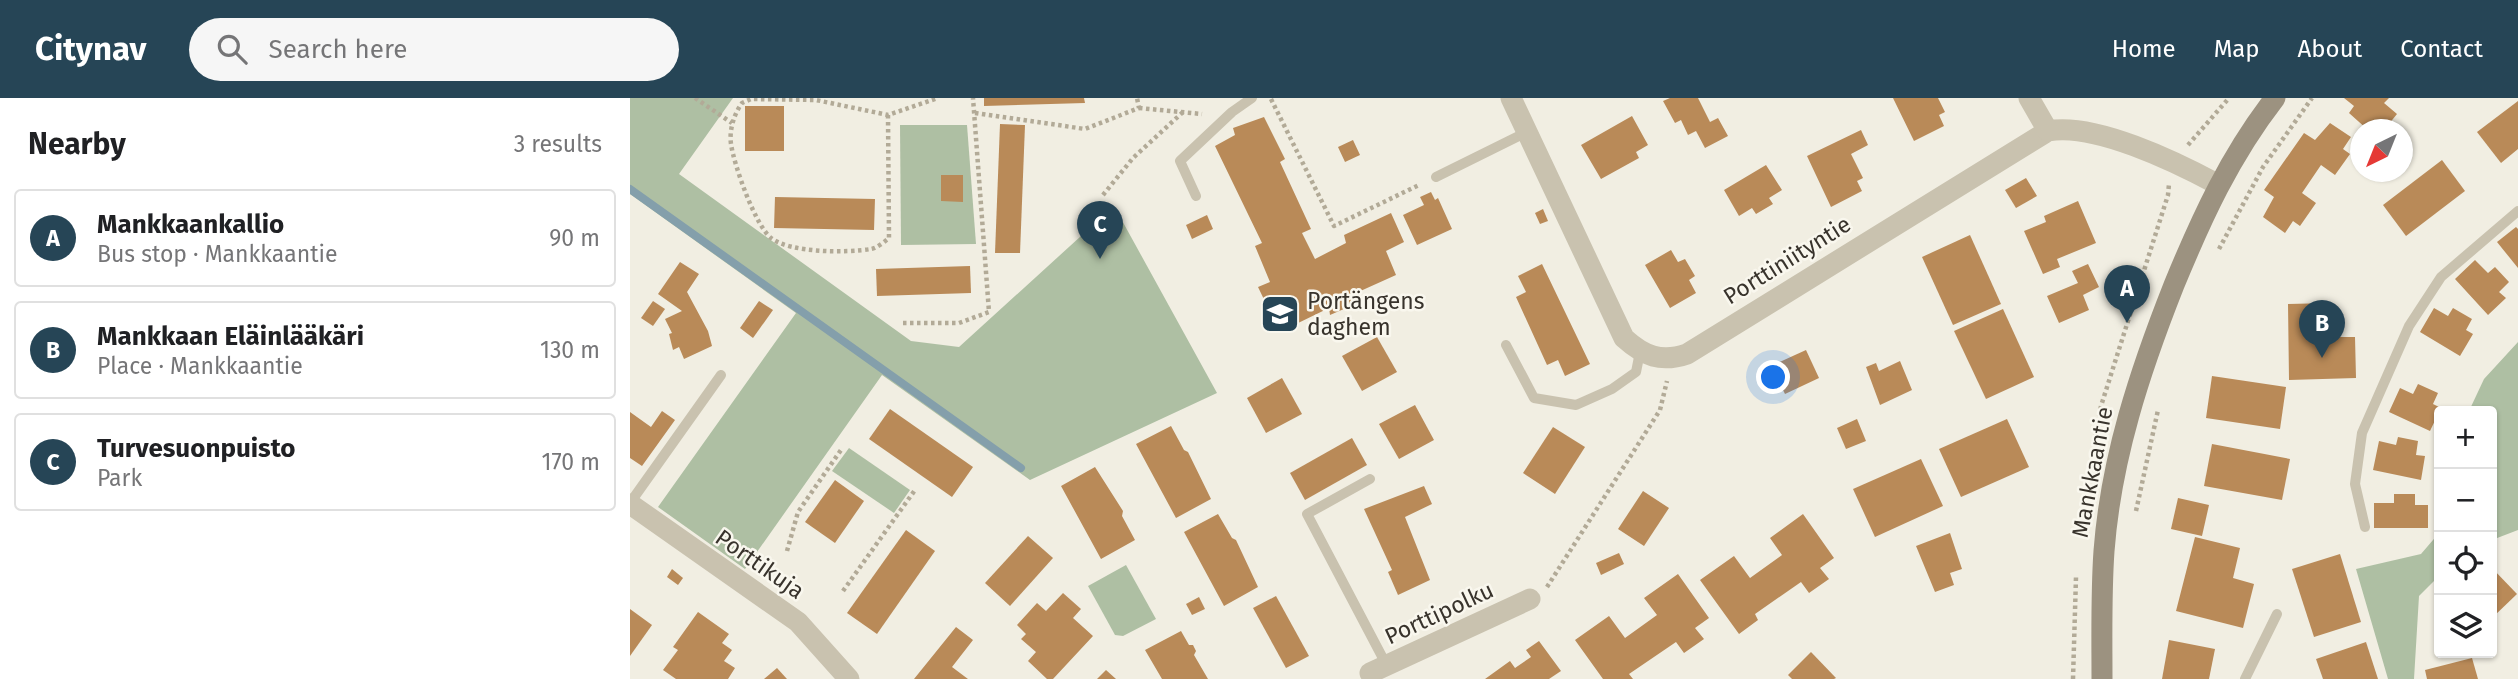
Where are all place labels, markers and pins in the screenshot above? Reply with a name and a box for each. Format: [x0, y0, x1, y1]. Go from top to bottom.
pin: C [1077, 201, 1123, 259]
pin: A [2104, 265, 2150, 323]
place label: Portängens daghem [1307, 287, 1424, 341]
school or university icon: Portängens daghem [1259, 293, 1301, 335]
pin: B [2299, 300, 2345, 358]

